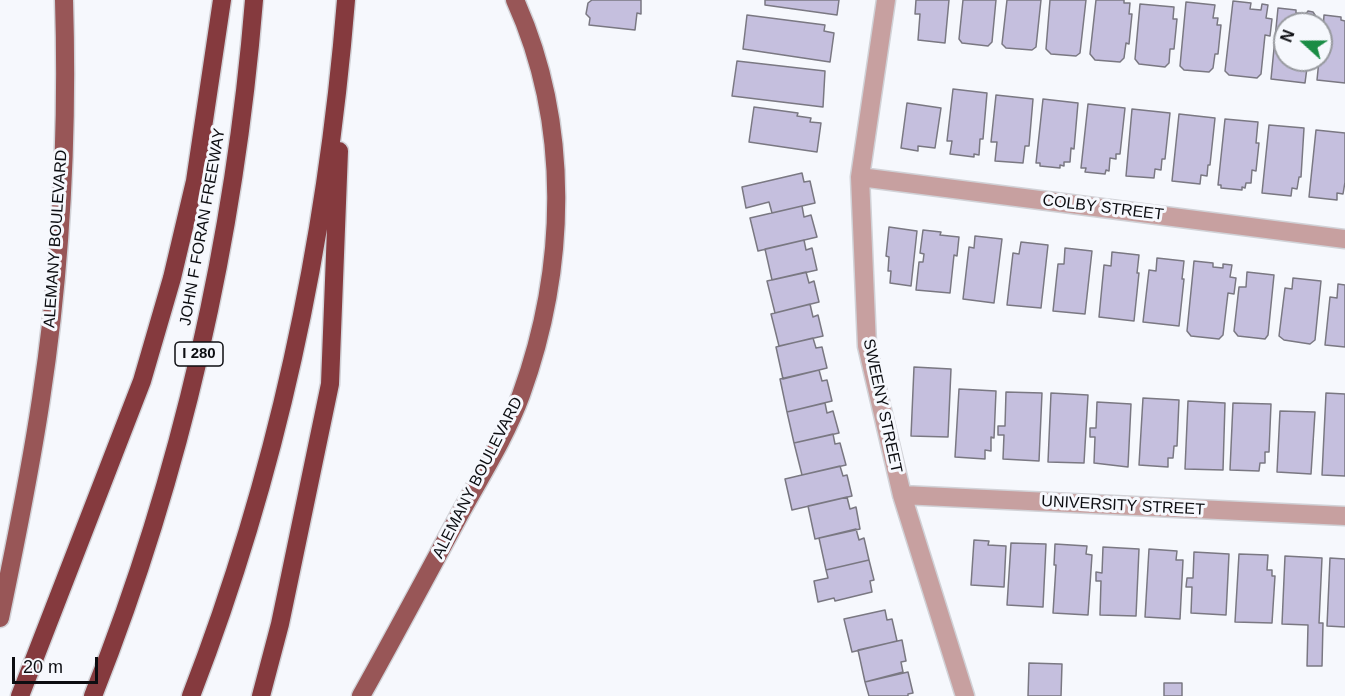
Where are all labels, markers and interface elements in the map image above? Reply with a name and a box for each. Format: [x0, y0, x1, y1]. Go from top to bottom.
north arrow [1273, 12, 1333, 72]
text: N [1278, 28, 1298, 45]
street label: JOHN F FORAN FREEWAY [176, 127, 230, 327]
street label: ALEMANY BOULEVARD [40, 149, 72, 329]
street label: COLBY STREET [1041, 191, 1165, 225]
street label: SWEENY STREET [858, 337, 906, 475]
road number: I 280 [175, 342, 223, 366]
street label: ALEMANY BOULEVARD [429, 394, 527, 562]
street label: UNIVERSITY STREET [1041, 492, 1205, 520]
scale bar [15, 645, 100, 683]
text: 20 m [23, 657, 63, 677]

